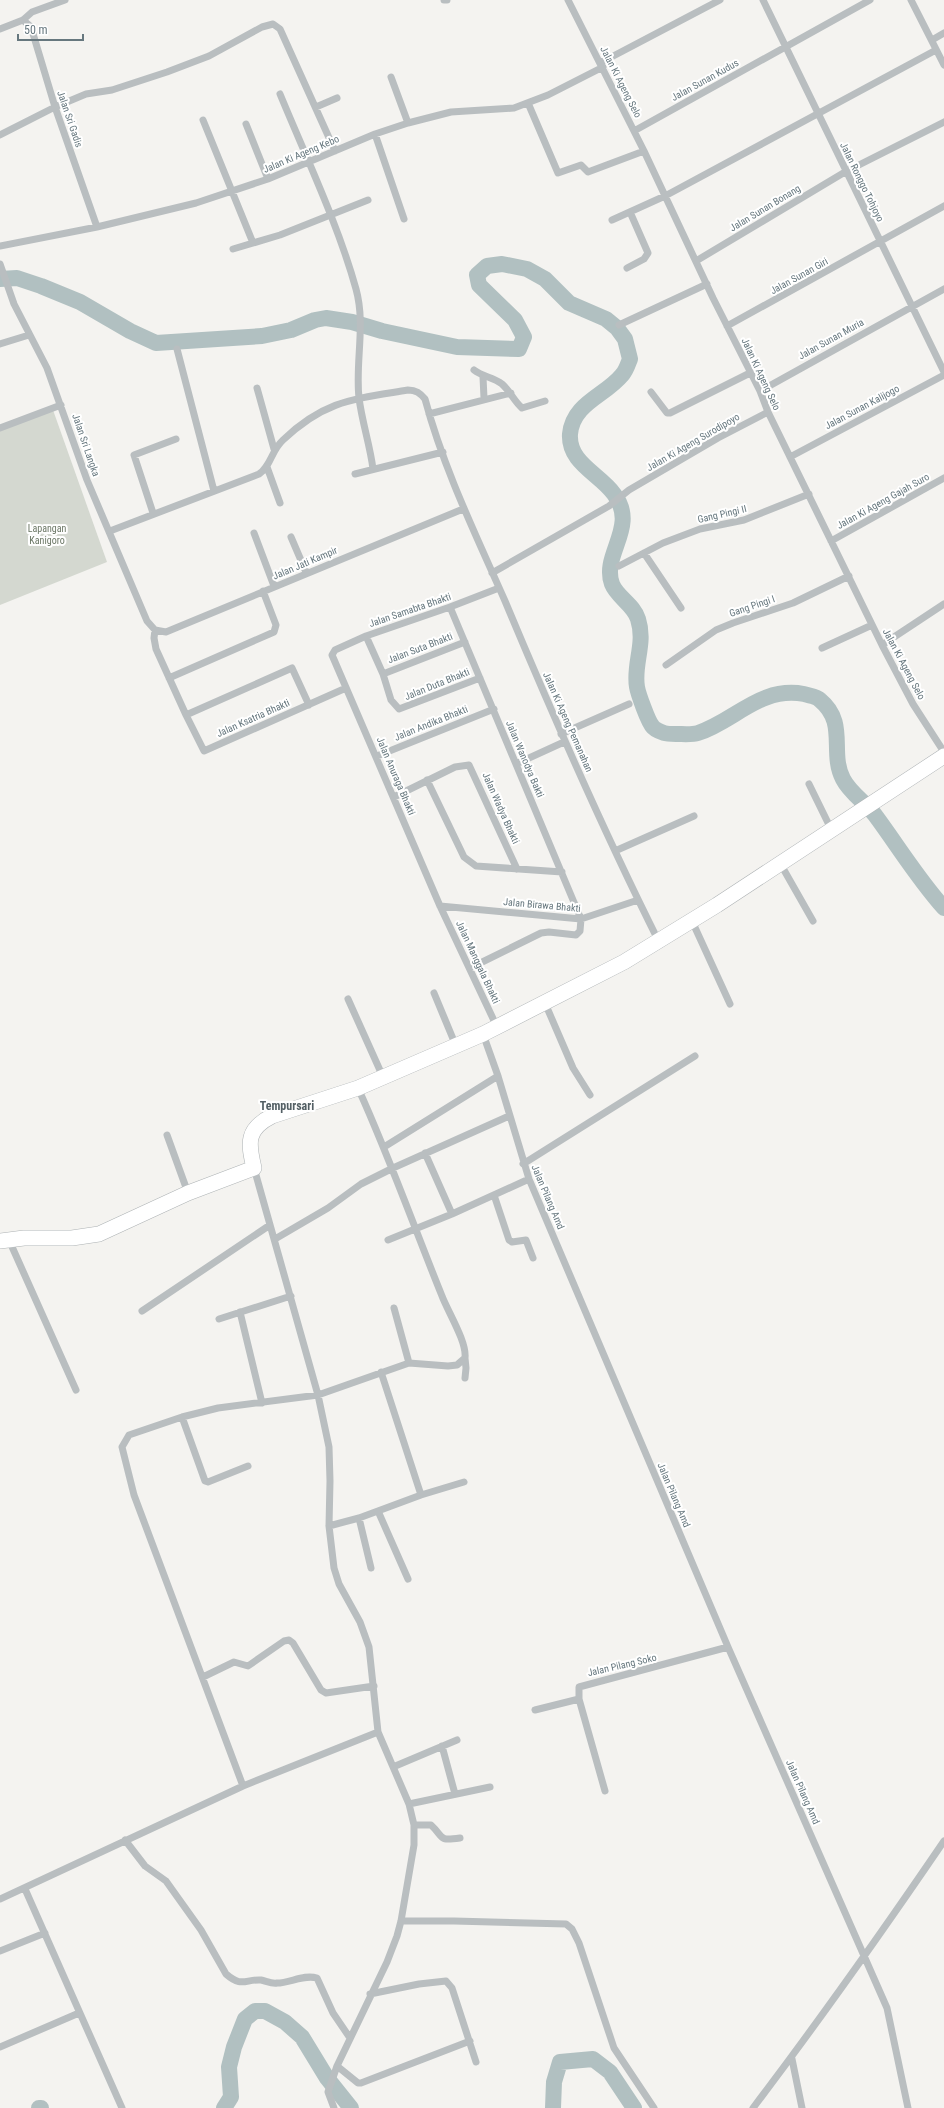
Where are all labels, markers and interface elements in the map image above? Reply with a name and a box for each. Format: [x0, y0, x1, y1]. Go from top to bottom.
scale bar [18, 16, 83, 42]
text: 50 m [24, 23, 48, 37]
street label: Jalan Ki Ageng Selo [598, 45, 644, 119]
street label: Jalan Sunan Kudus [669, 57, 741, 103]
street label: Jalan Sri Gadis [55, 89, 85, 149]
street label: Jalan Ki Ageng Kebo [261, 133, 341, 175]
street label: Jalan Ronggo Tohjoyo [838, 141, 886, 223]
street label: Jalan Sunan Bonang [728, 183, 802, 233]
street label: Jalan Sunan Giri [768, 256, 830, 296]
street label: Jalan Sunan Muria [796, 316, 866, 362]
street label: Jalan Ki Ageng Selo [739, 336, 783, 412]
street label: Jalan Sunan Kalijogo [823, 383, 901, 431]
street label: Jalan Ki Ageng Surodipoyo [645, 411, 741, 473]
street label: Jalan Sri Langka [70, 412, 102, 478]
street label: Jalan Ki Ageng Gajah Suro [835, 471, 931, 531]
street label: Gang Pingi II [696, 503, 748, 525]
park label: Lapangan Kanigoro [28, 523, 66, 546]
street label: Jalan Jati Kampir [271, 544, 339, 582]
street label: Jalan Samabta Bhakti [368, 591, 452, 629]
street label: Gang Pingi I [728, 593, 776, 619]
street label: Jalan Ki Ageng Selo [881, 627, 927, 701]
street label: Jalan Suta Bhakti [386, 631, 454, 665]
street label: Jalan Duta Bhakti [403, 666, 471, 702]
street label: Jalan Ki Ageng Pemanahan [541, 670, 595, 774]
street label: Jalan Ksatria Bhakti [215, 697, 291, 739]
street label: Jalan Andika Bhakti [393, 703, 469, 743]
street label: Jalan Wanodya Bakti [504, 719, 546, 799]
street label: Jalan Anuraga Bhakti [375, 735, 417, 817]
street label: Jalan Wadya Bhakti [480, 771, 522, 845]
street label: Jalan Birawa Bhakti [503, 896, 581, 914]
street label: Jalan Manggala Bhakti [454, 919, 502, 1005]
district label: Tempursari [260, 1099, 314, 1113]
street label: Jalan Pilang Amd [529, 1163, 567, 1231]
street label: Jalan Pilang Amd [655, 1461, 693, 1529]
street label: Jalan Pilang Soko [586, 1652, 658, 1678]
street label: Jalan Pilang Amd [784, 1758, 822, 1826]

